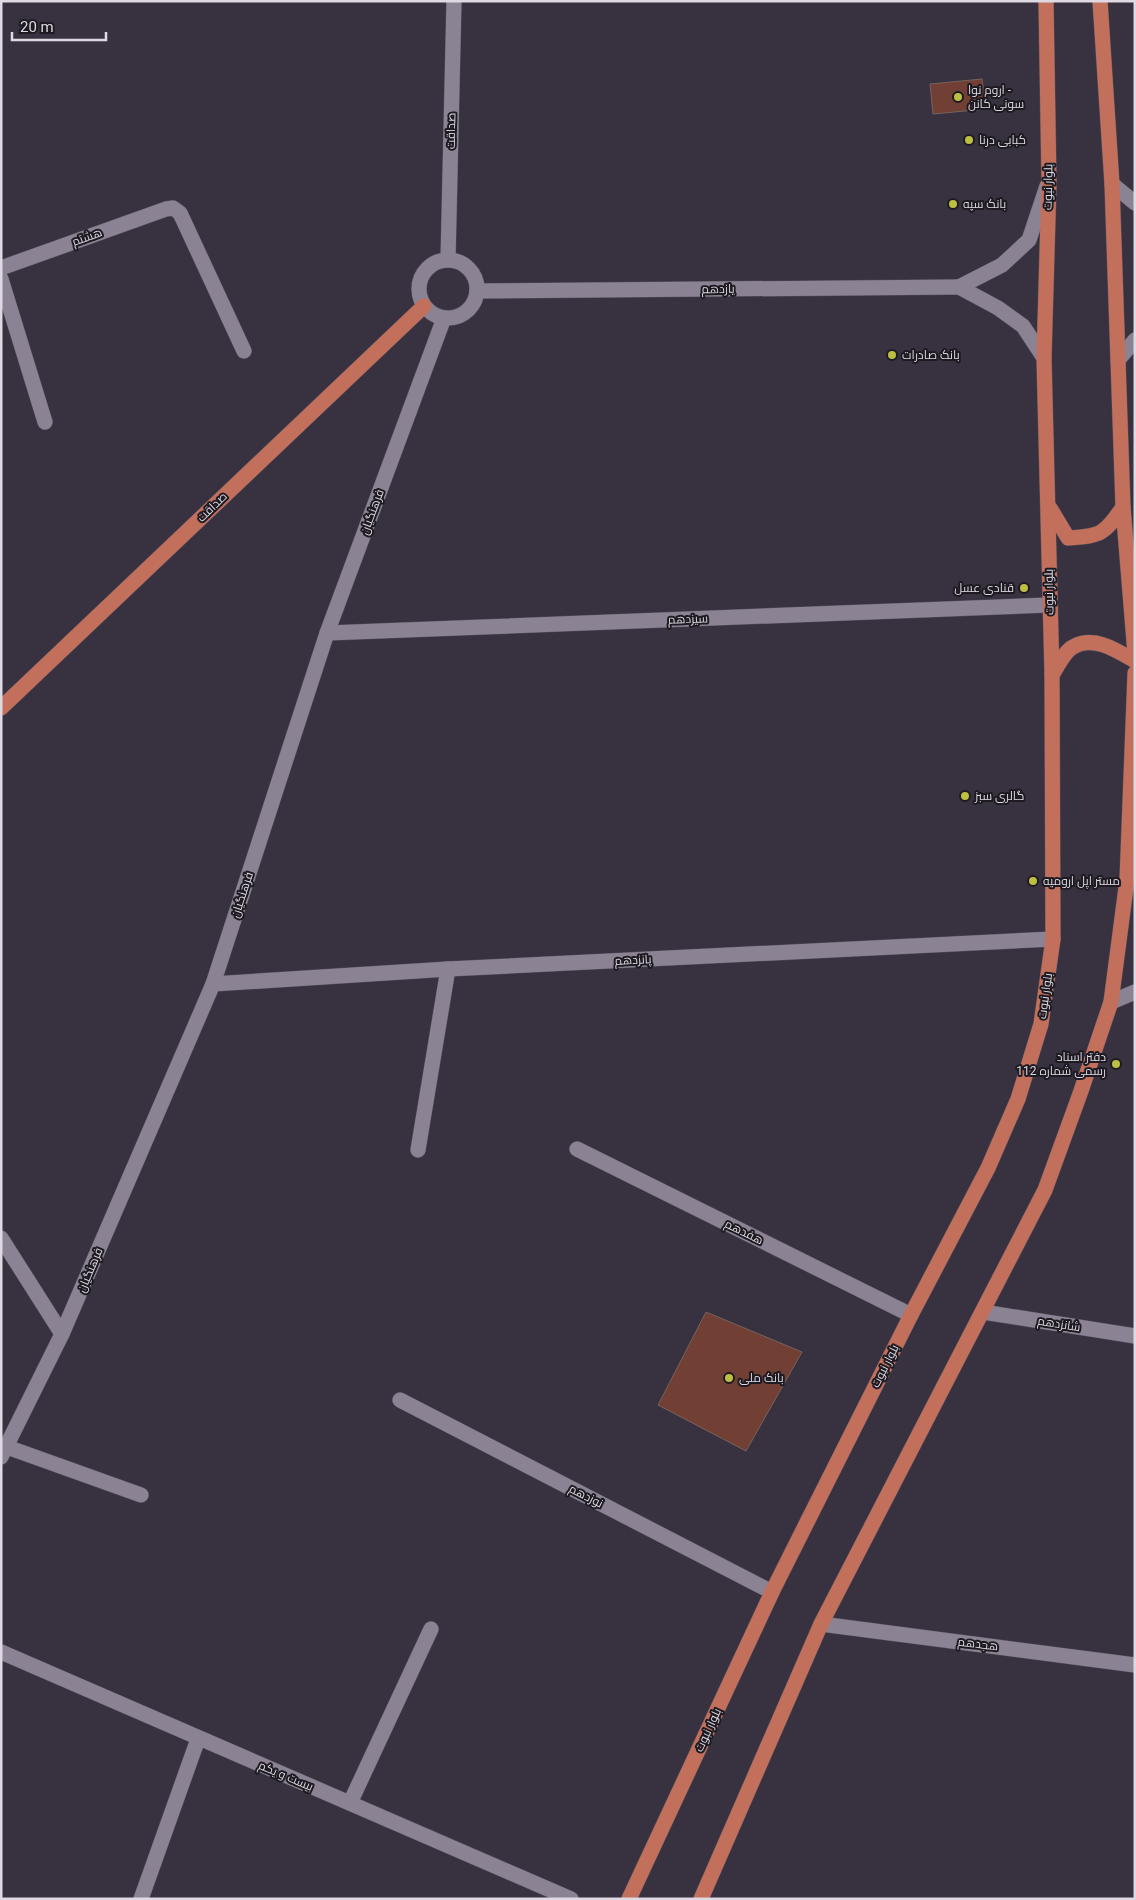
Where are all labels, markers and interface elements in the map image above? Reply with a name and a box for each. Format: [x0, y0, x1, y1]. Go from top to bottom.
scale bar [12, 10, 106, 42]
text: 20 m [20, 18, 54, 36]
place label: اروم نوا - سونی کانن [968, 83, 1024, 111]
marker: اروم نوا - سونی کانن [952, 91, 964, 103]
street label: صداقت [444, 113, 458, 149]
place label: کبابی درنا [979, 133, 1026, 147]
marker: کبابی درنا [963, 134, 975, 146]
street label: بلوار نبوت [1041, 164, 1055, 210]
place label: بانک سپه [963, 197, 1006, 212]
marker: بانک سپه [947, 198, 959, 210]
street label: هشتم [70, 225, 104, 250]
street label: یازدهم [701, 282, 736, 297]
place label: بانک صادرات [902, 348, 960, 362]
marker: بانک صادرات [886, 349, 898, 361]
street label: فرهنگیان [357, 487, 387, 537]
street label: صداقت [194, 489, 230, 525]
street label: بلوار نبوت [1042, 569, 1056, 615]
place label: قنادی عسل [954, 581, 1014, 595]
marker: قنادی عسل [1018, 582, 1030, 594]
street label: سیزدهم [668, 611, 708, 628]
place label: گالری سبز [974, 789, 1024, 803]
marker: گالری سبز [959, 790, 971, 802]
street label: فرهنگیان [228, 870, 256, 920]
place label: مستر اپل ارومیه [1043, 874, 1120, 890]
marker: مستر اپل ارومیه [1027, 875, 1039, 887]
street label: پانزدهم [614, 952, 653, 970]
street label: بلوار نبوت [1035, 972, 1055, 1020]
place label: دفتر اسناد رسمی شماره 112 [1016, 1050, 1106, 1078]
marker: دفتر اسناد رسمی شماره 112 [1110, 1058, 1122, 1070]
street label: هفدهم [722, 1217, 766, 1248]
street label: فرهنگیان [74, 1245, 106, 1295]
street label: شانزدهم [1036, 1314, 1082, 1335]
street label: بلوار نبوت [868, 1342, 902, 1390]
place label: بانک ملی [739, 1371, 784, 1385]
marker: بانک ملی [723, 1372, 735, 1384]
street label: نوزدهم [566, 1481, 605, 1511]
street label: هجدهم [957, 1635, 999, 1654]
street label: بلوار نبوت [692, 1706, 724, 1754]
street label: بیست و یکم [256, 1758, 316, 1795]

